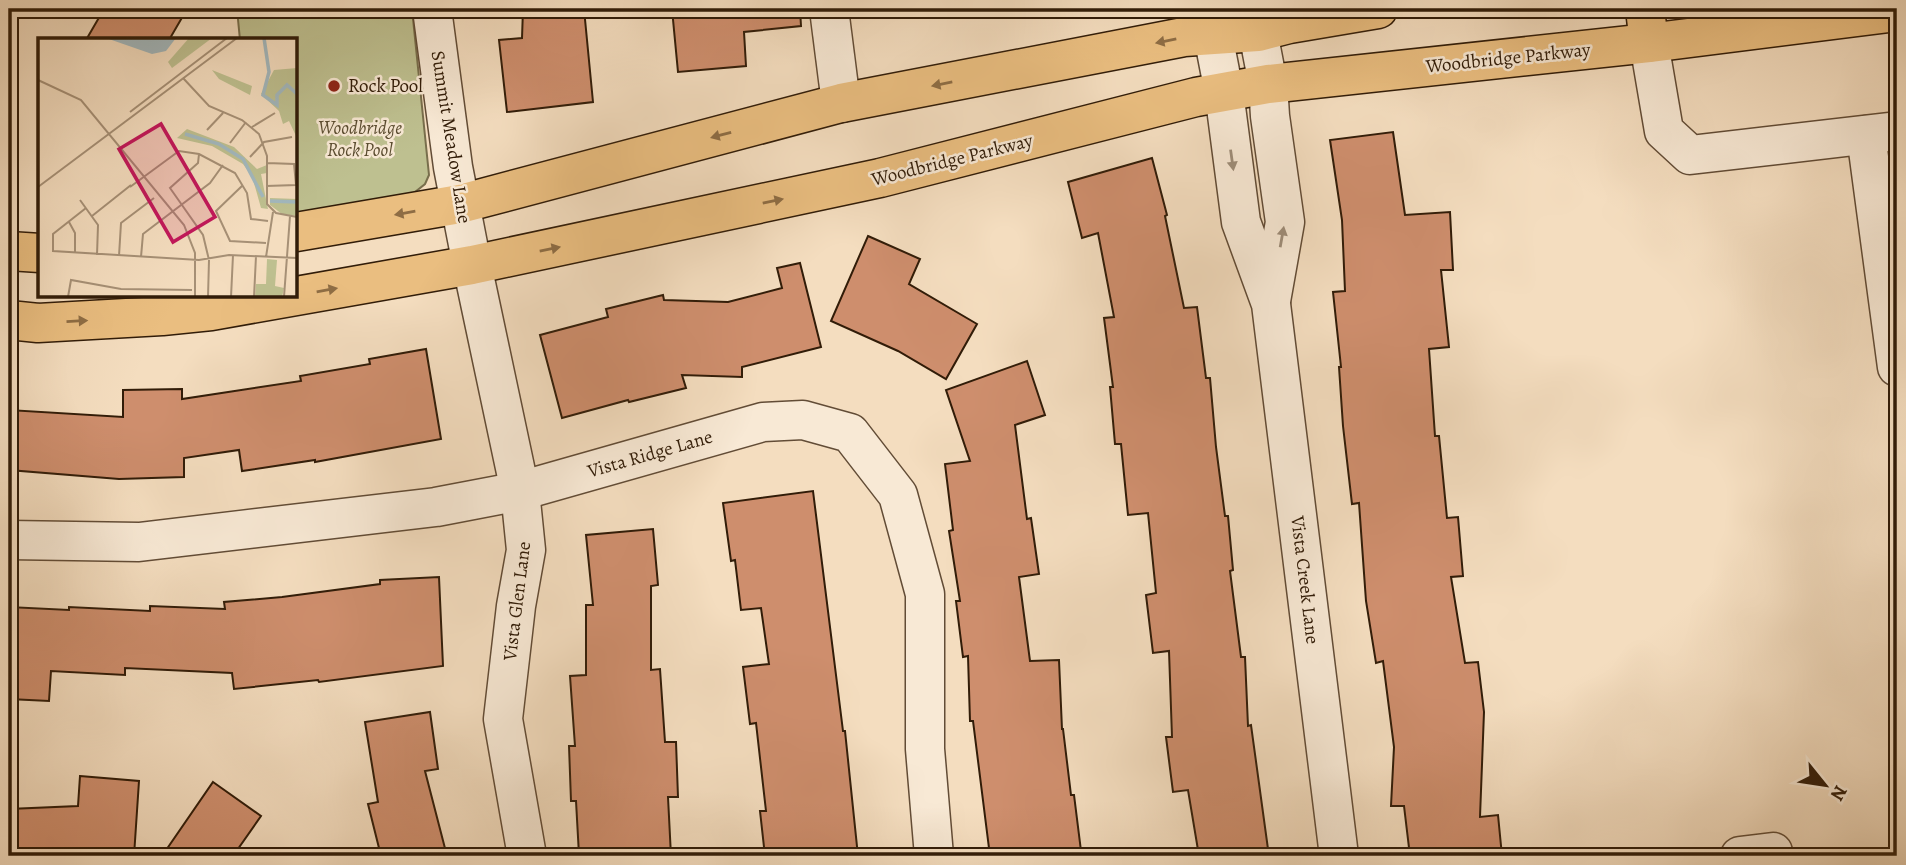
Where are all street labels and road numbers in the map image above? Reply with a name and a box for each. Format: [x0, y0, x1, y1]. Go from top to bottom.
street label: Woodbridge Parkway [1423, 36, 1592, 80]
street label: Summit Meadow Lane [425, 49, 477, 225]
street label: Woodbridge Parkway [868, 127, 1036, 193]
street label: Vista Ridge Lane [583, 424, 716, 485]
street label: Vista Creek Lane [1284, 513, 1326, 646]
street label: Vista Glen Lane [497, 540, 537, 663]

